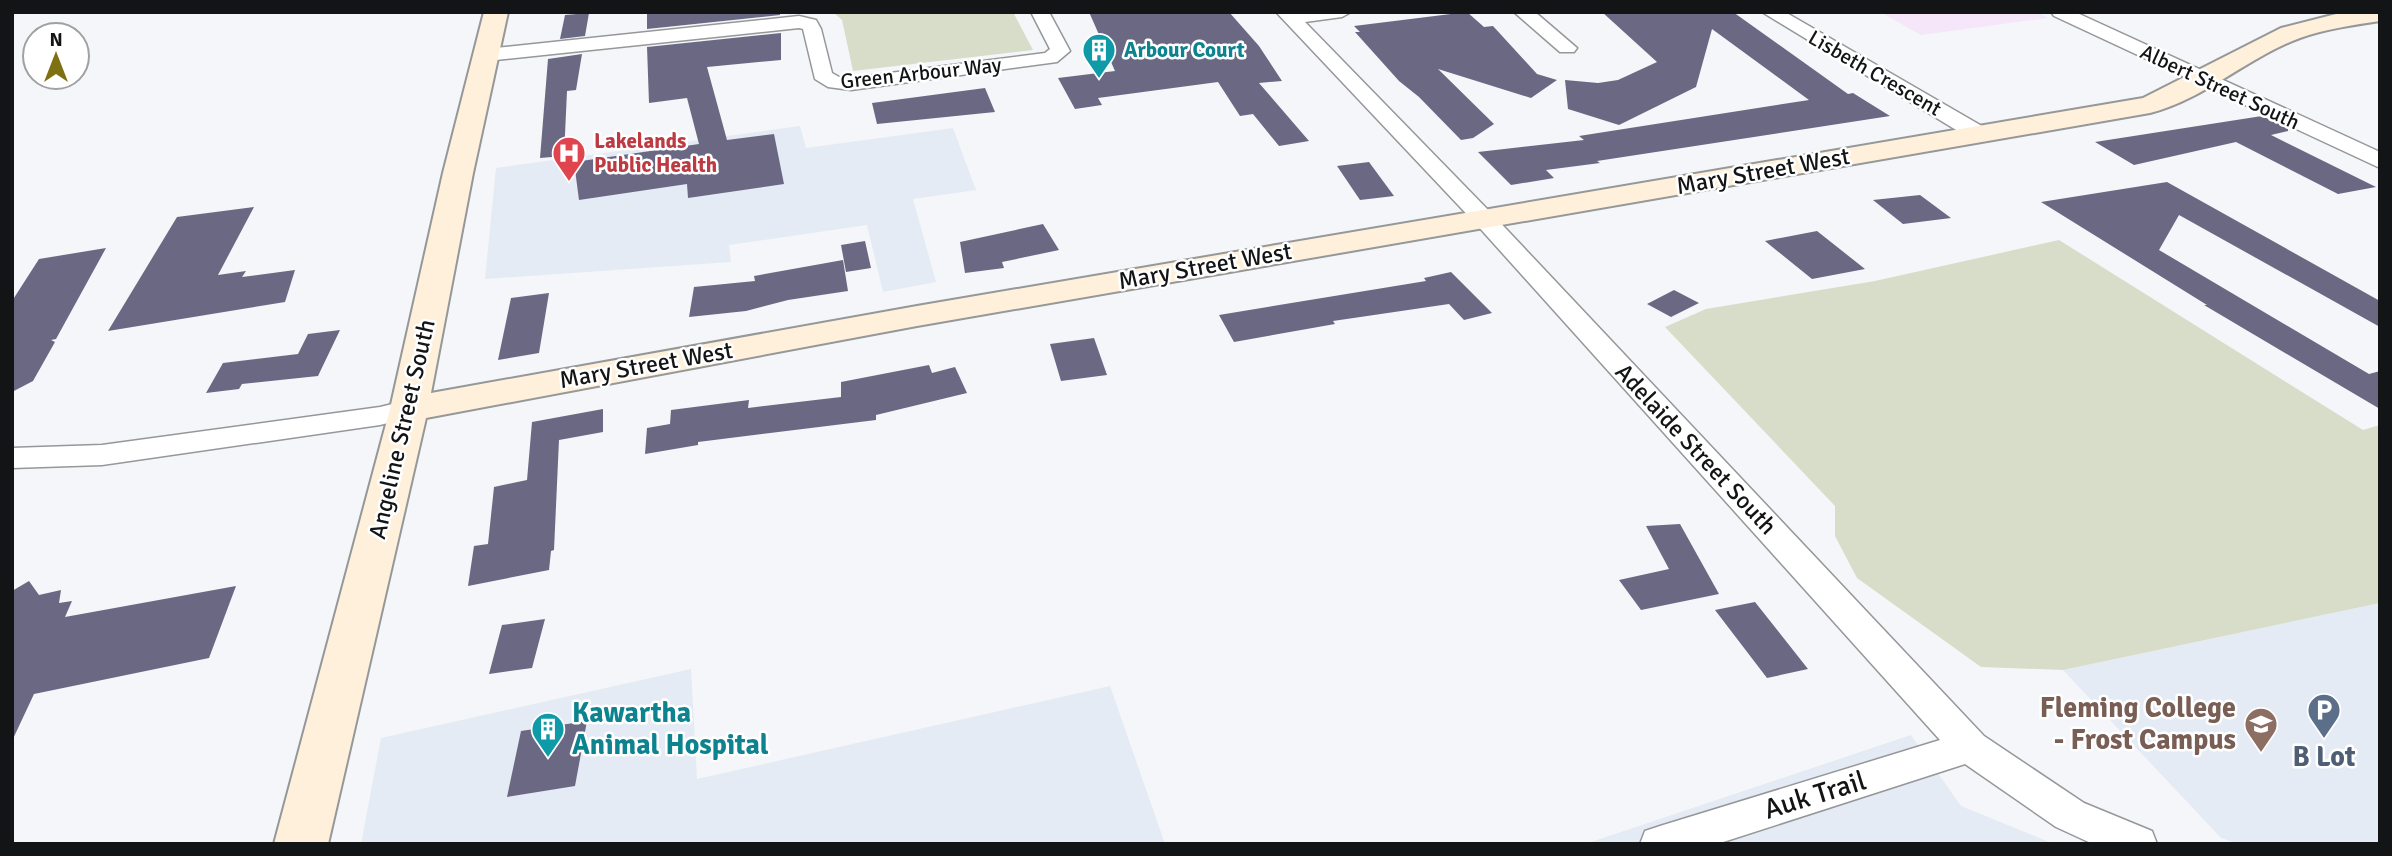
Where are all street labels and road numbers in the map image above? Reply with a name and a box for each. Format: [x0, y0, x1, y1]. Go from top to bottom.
street label: Lisbeth Crescent [1804, 24, 1946, 122]
street label: Albert Street South [2136, 39, 2304, 135]
street label: Green Arbour Way [839, 52, 1003, 94]
street label: Mary Street West [1674, 141, 1852, 201]
street label: Mary Street West [1116, 236, 1294, 296]
street label: Angeline Street South [362, 316, 442, 542]
street label: Mary Street West [557, 335, 735, 395]
street label: Adelaide Street South [1609, 357, 1783, 541]
street label: Auk Trail [1760, 763, 1870, 827]

